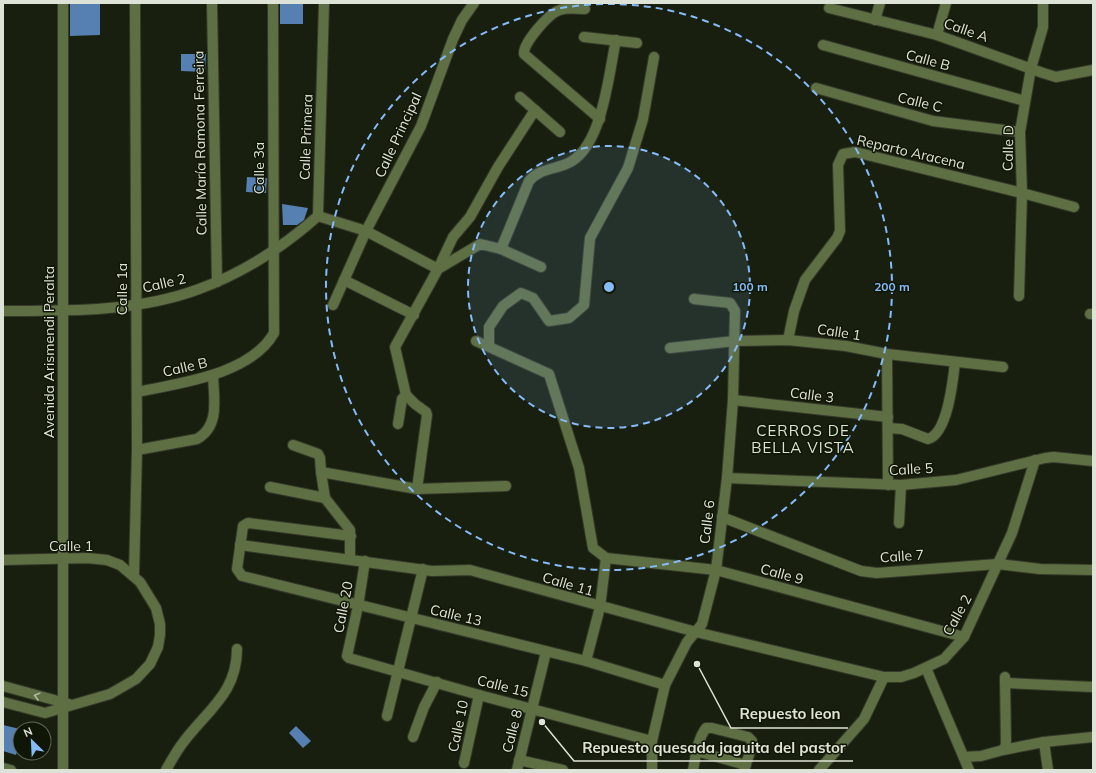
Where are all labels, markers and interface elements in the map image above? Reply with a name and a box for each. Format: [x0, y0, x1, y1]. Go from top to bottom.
street label: Calle A [941, 14, 991, 46]
street label: Calle B [904, 45, 952, 75]
street label: Calle María Ramona Ferreira [189, 50, 211, 236]
street label: Calle C [896, 88, 944, 116]
street label: Calle Principal [370, 90, 426, 180]
street label: Calle Primera [295, 94, 317, 180]
street label: Calle D [999, 125, 1017, 171]
street label: Reparto Aracena [855, 131, 967, 173]
street label: Calle 3a [250, 142, 268, 194]
street label: Calle 1a [113, 263, 131, 315]
street label: Avenida Arismendi Peralta [40, 266, 58, 438]
street label: Calle 2 [140, 269, 188, 297]
text: 100 m [732, 279, 768, 294]
text: 200 m [874, 279, 910, 294]
centre of rings [602, 280, 616, 294]
street label: Calle 1 [816, 320, 862, 344]
street label: Calle B [161, 353, 209, 381]
street label: Calle 3 [789, 383, 835, 407]
district label: CERROS DE BELLA VISTA [751, 421, 855, 457]
street label: Calle 5 [889, 459, 933, 479]
street label: Calle 6 [695, 499, 719, 545]
street label: Calle 1 [49, 537, 93, 555]
street label: Calle 7 [879, 545, 925, 567]
street label: Calle 9 [758, 560, 806, 588]
street label: Calle 11 [540, 568, 596, 600]
street label: Calle 20 [329, 580, 357, 634]
street label: Calle 2 [938, 591, 976, 639]
street label: Calle 13 [428, 600, 484, 630]
street label: Calle 15 [475, 671, 531, 701]
one-way arrow [34, 692, 40, 700]
street label: Calle 10 [444, 698, 472, 754]
callout: Repuesto leon [731, 701, 848, 728]
text: Repuesto leon [739, 704, 841, 723]
street label: Calle 8 [498, 707, 526, 755]
north arrow [12, 721, 52, 761]
text: N [21, 724, 35, 740]
callout: Repuesto quesada jaguita del pastor [574, 734, 853, 761]
text: Repuesto quesada jaguita del pastor [582, 738, 846, 757]

